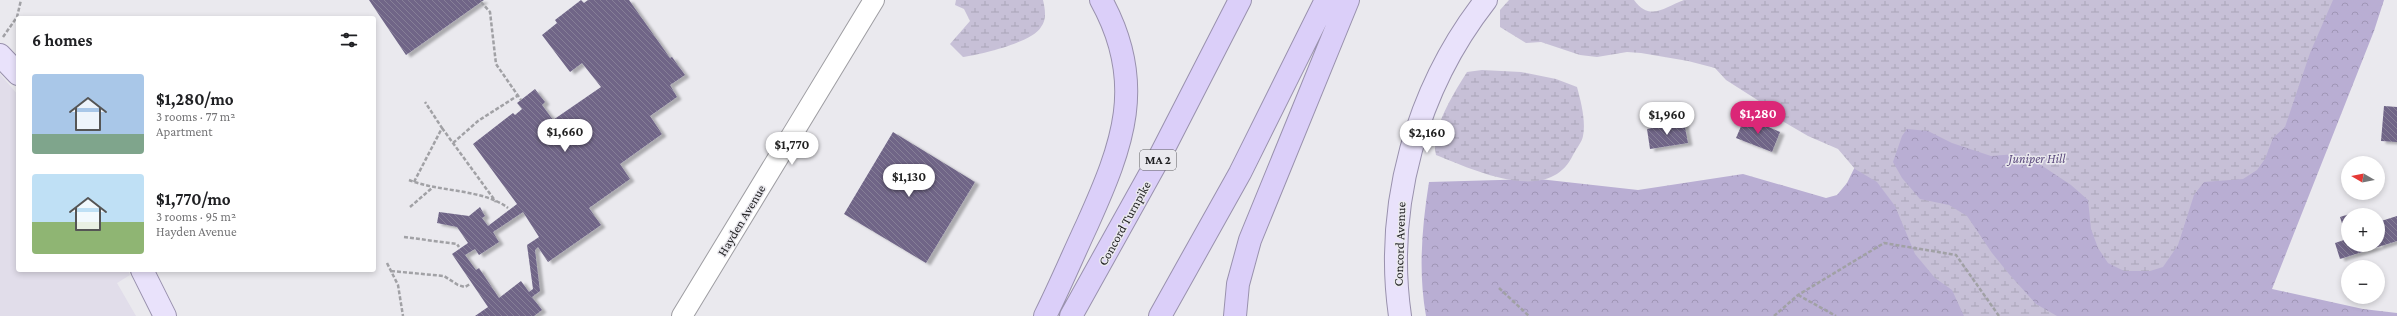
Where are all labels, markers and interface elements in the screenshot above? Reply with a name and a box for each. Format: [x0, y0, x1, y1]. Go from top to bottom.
icon: filters [338, 29, 360, 51]
text: 6 homes [32, 31, 92, 50]
icon: home [64, 90, 112, 138]
text: $1,280/mo [156, 90, 234, 109]
pin: $1,280 [1725, 101, 1791, 135]
pin: $1,960 [1634, 102, 1700, 136]
text: $1,280 [1739, 106, 1777, 121]
text: $1,960 [1648, 107, 1686, 122]
text: 3 rooms · 77 m² [156, 109, 235, 124]
pin: $1,660 [532, 119, 598, 153]
pin: $2,160 [1394, 120, 1460, 154]
text: Apartment [156, 124, 213, 139]
text: $1,660 [546, 124, 584, 139]
text: $2,160 [1409, 125, 1445, 140]
pin: $1,770 [759, 132, 825, 166]
text: $1,770 [775, 137, 809, 152]
road number: MA 2 [1140, 150, 1176, 170]
park label: Juniper Hill [2007, 151, 2066, 166]
north arrow [2341, 156, 2385, 200]
map controls [2341, 156, 2385, 304]
pin: $1,130 [876, 164, 942, 198]
text: $1,130 [892, 169, 926, 184]
street label: Concord Turnpike [1095, 178, 1154, 268]
street label: Hayden Avenue [714, 182, 769, 259]
icon: home [64, 190, 112, 238]
text: $1,770/mo [156, 190, 231, 209]
street label: Concord Avenue [1391, 201, 1408, 287]
button: + [2341, 208, 2385, 252]
text: 3 rooms · 95 m² [156, 209, 236, 224]
text: Hayden Avenue [156, 224, 237, 239]
button: − [2341, 260, 2385, 304]

